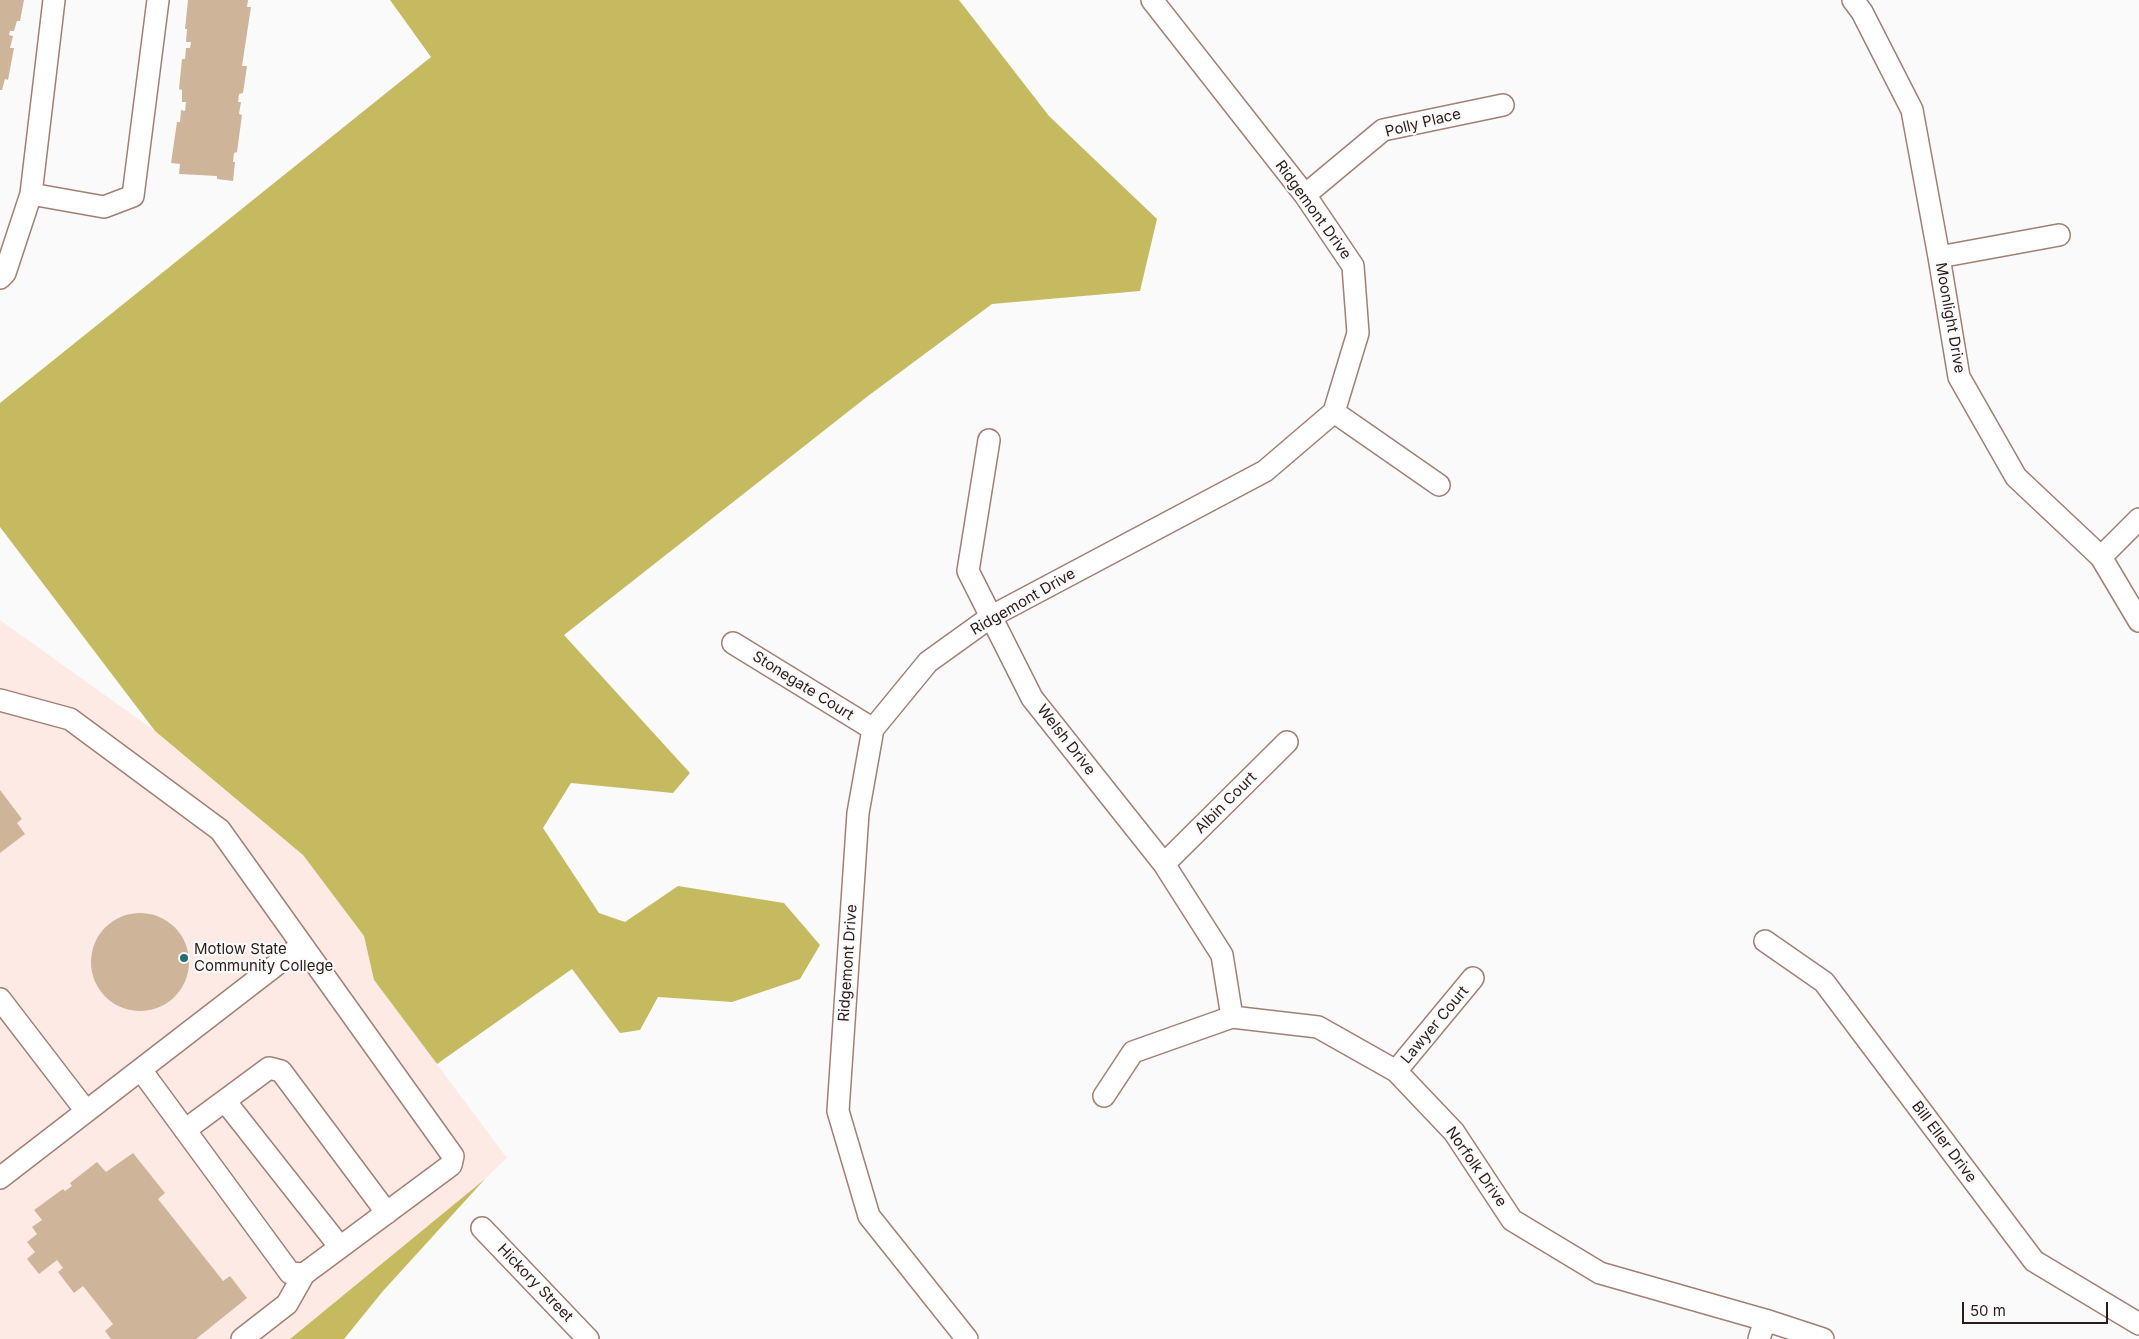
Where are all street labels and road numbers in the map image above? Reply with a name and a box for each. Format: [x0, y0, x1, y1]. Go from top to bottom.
street label: Polly Place [1383, 105, 1463, 141]
street label: Ridgemont Drive [1271, 157, 1355, 263]
street label: Moonlight Drive [1931, 261, 1969, 375]
street label: Ridgemont Drive [968, 565, 1078, 639]
street label: Stonegate Court [749, 648, 857, 724]
street label: Welsh Drive [1033, 701, 1099, 779]
street label: Albin Court [1192, 769, 1260, 837]
street label: Ridgemont Drive [835, 904, 861, 1022]
street label: Lawyer Court [1397, 983, 1473, 1067]
street label: Bill Eller Drive [1908, 1098, 1980, 1186]
street label: Norfolk Drive [1442, 1124, 1510, 1210]
street label: Hickory Street [493, 1240, 577, 1326]

